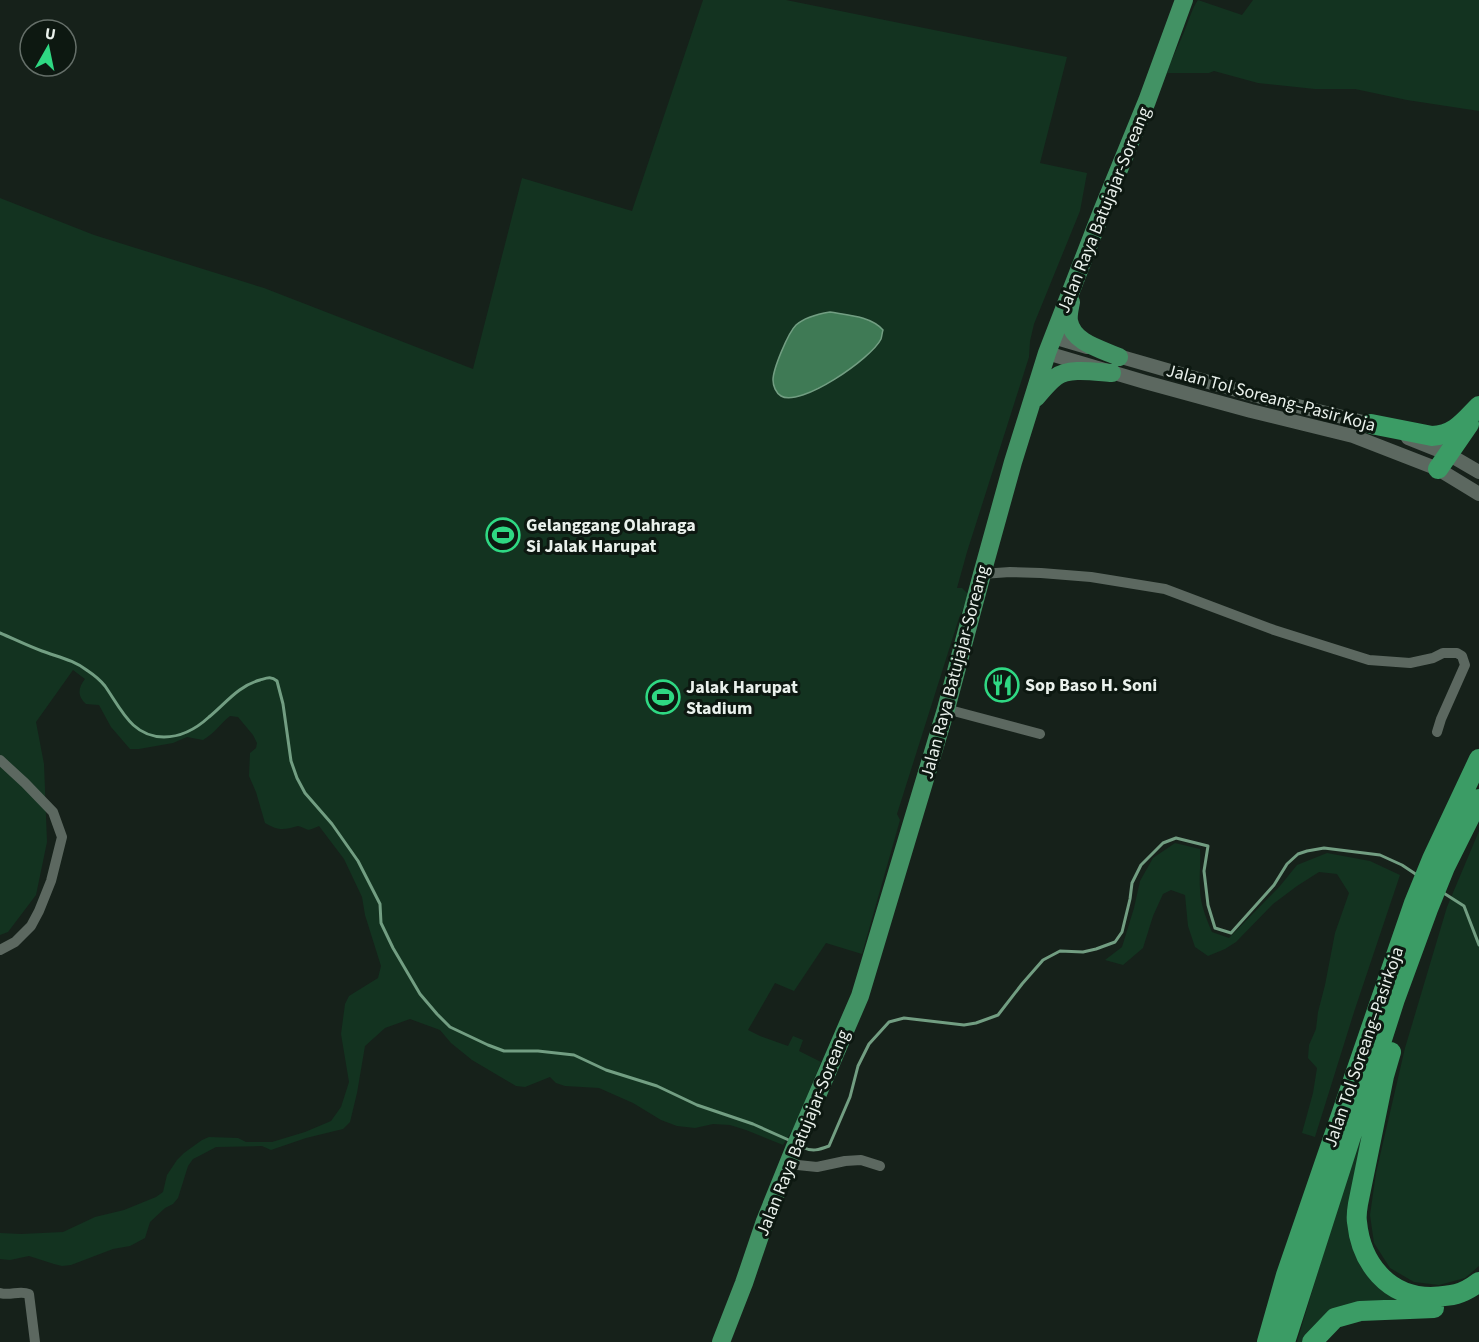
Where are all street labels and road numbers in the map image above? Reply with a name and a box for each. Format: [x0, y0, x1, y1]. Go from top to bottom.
street label: Jalan Raya Batujajar-Soreang [1051, 103, 1157, 317]
street label: Jalan Tol Soreang–Pasir Koja [1164, 358, 1378, 438]
street label: Jalan Raya Batujajar-Soreang [914, 562, 996, 782]
street label: Jalan Tol Soreang–Pasirkoja [1318, 943, 1410, 1151]
street label: Jalan Raya Batujajar-Soreang [750, 1026, 856, 1240]

